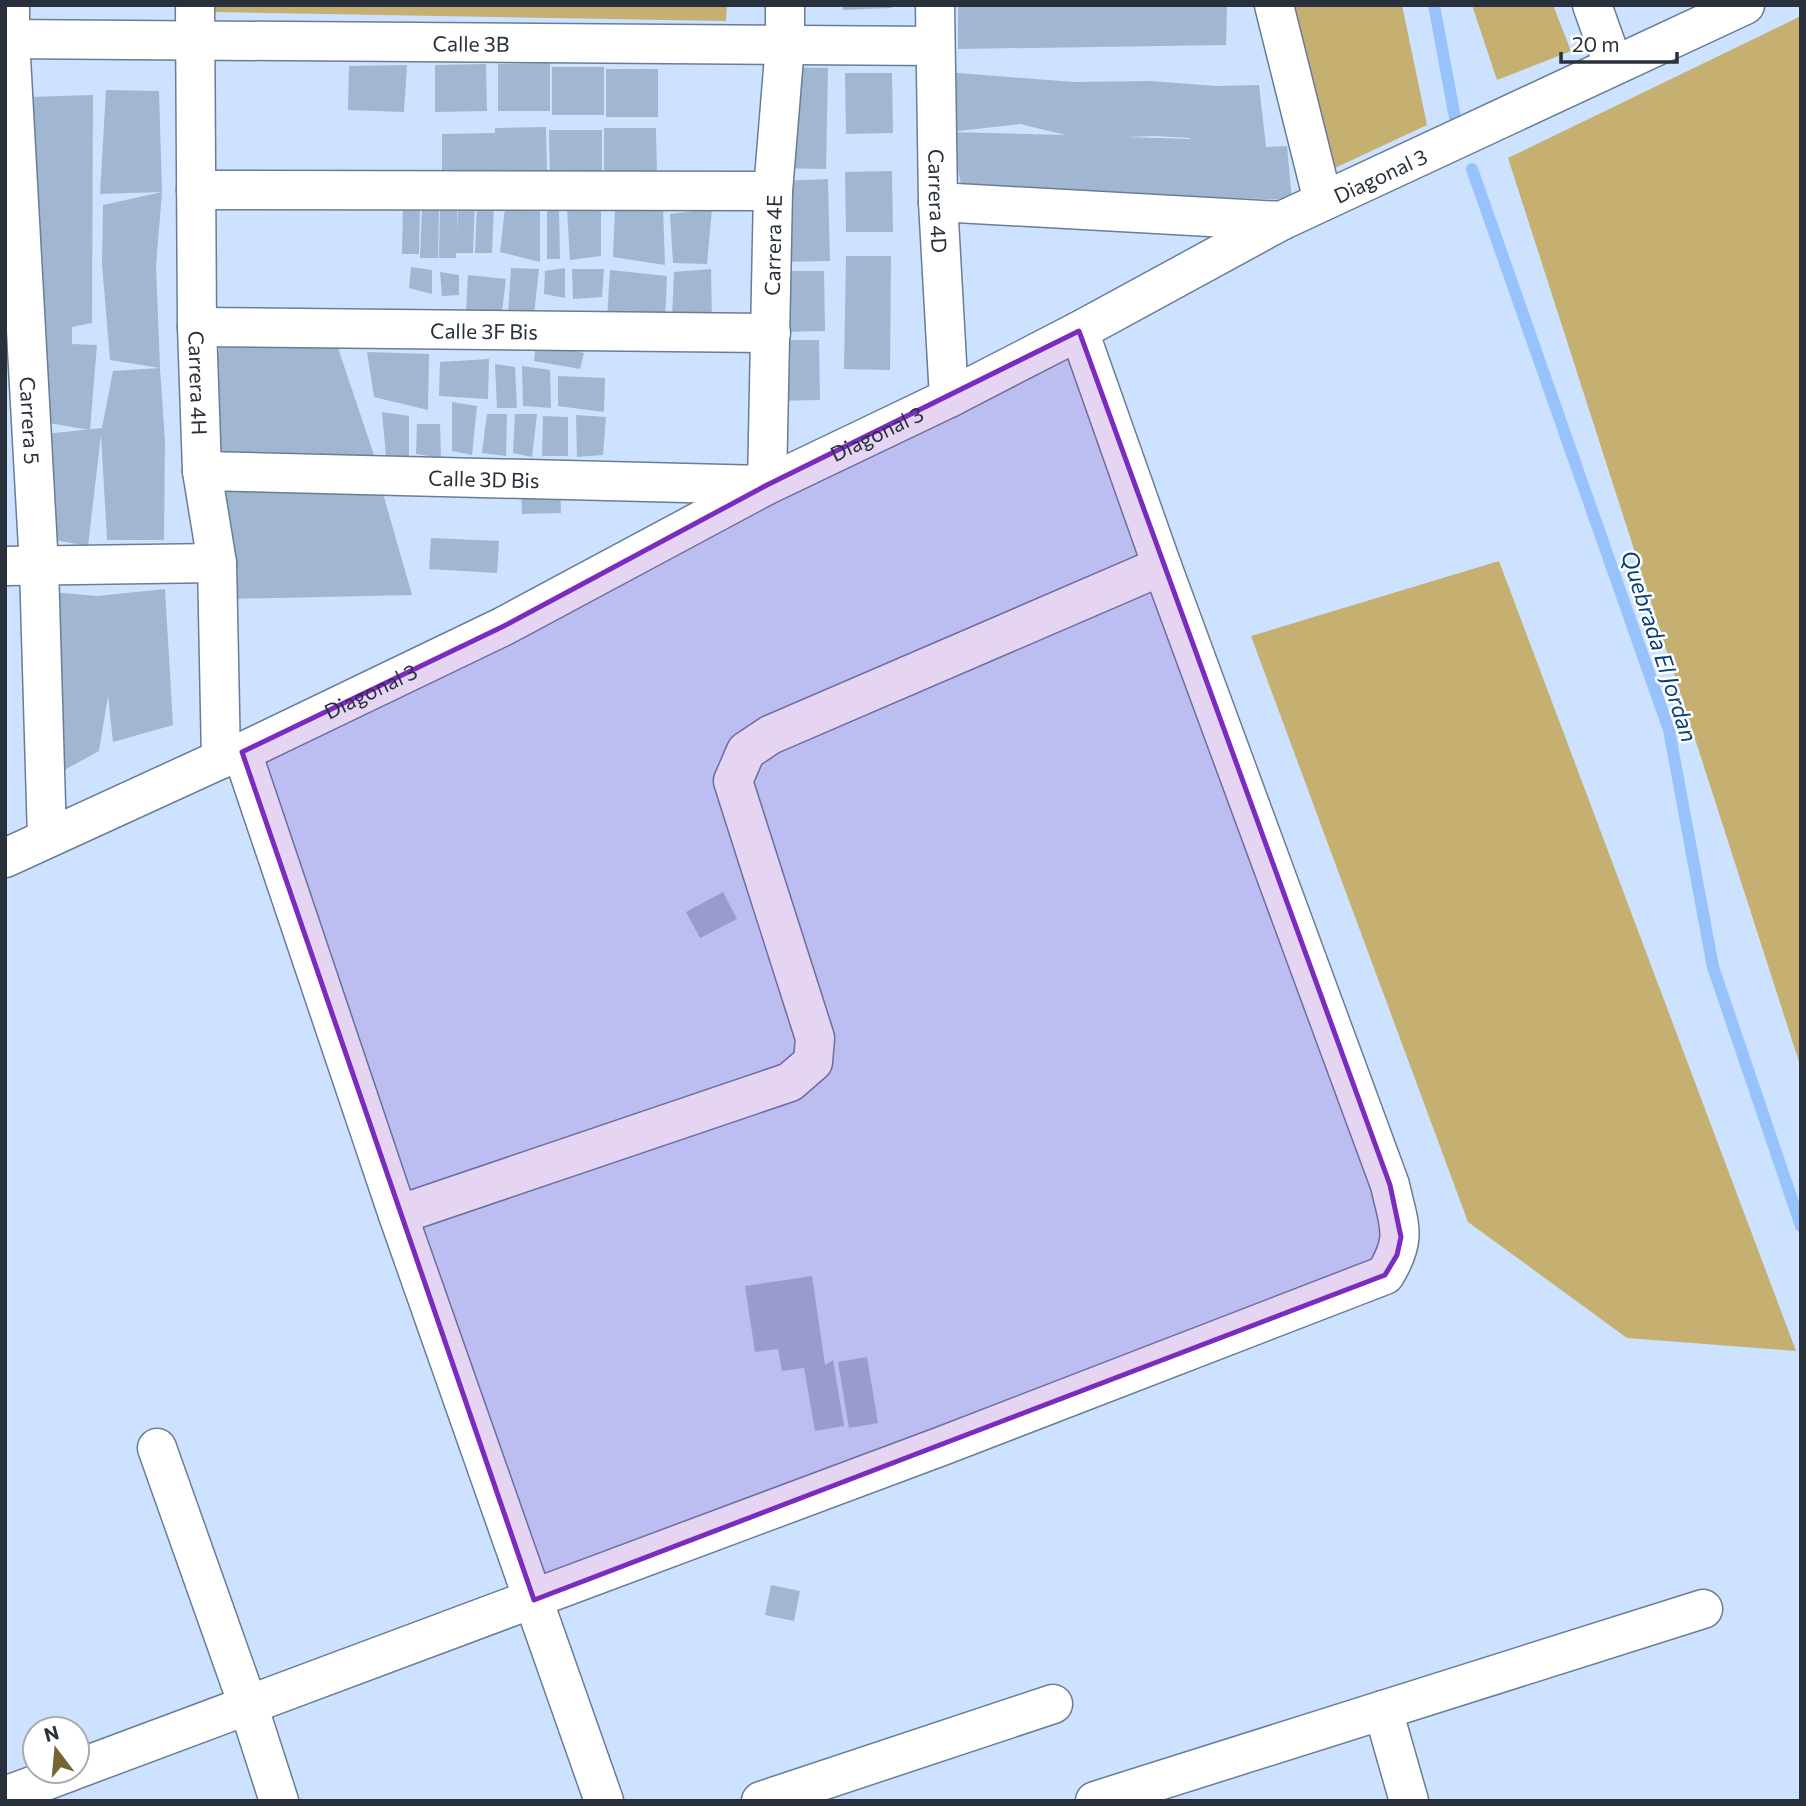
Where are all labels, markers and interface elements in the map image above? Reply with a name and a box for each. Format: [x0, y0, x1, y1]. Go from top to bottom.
scale bar [1561, 21, 1676, 65]
street label: Calle 3B [433, 30, 509, 55]
text: 20 m [1572, 31, 1620, 56]
street label: Diagonal 3 [1329, 143, 1431, 207]
street label: Carrera 4D [925, 149, 953, 254]
street label: Carrera 4E [758, 194, 785, 296]
street label: Calle 3F Bis [430, 317, 538, 343]
street label: Carrera 4H [185, 330, 213, 436]
street label: Carrera 5 [16, 376, 46, 465]
street label: Diagonal 3 [826, 400, 927, 466]
street label: Calle 3D Bis [428, 464, 540, 492]
water label: Quebrada El Jordan [1616, 547, 1704, 745]
street label: Diagonal 3 [320, 657, 421, 723]
north arrow [21, 1715, 91, 1785]
text: N [41, 1720, 61, 1746]

